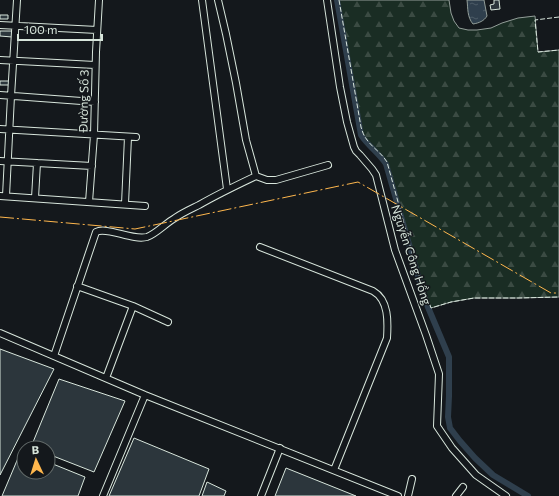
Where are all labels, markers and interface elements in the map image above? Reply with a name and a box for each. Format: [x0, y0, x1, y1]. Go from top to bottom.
scale bar [18, 16, 102, 42]
text: 100 m [24, 22, 58, 36]
street label: Đường Số 3 [75, 69, 91, 134]
street label: Nguyễn Công Hồng [389, 203, 435, 307]
north arrow [16, 440, 56, 480]
text: B [31, 443, 39, 456]

